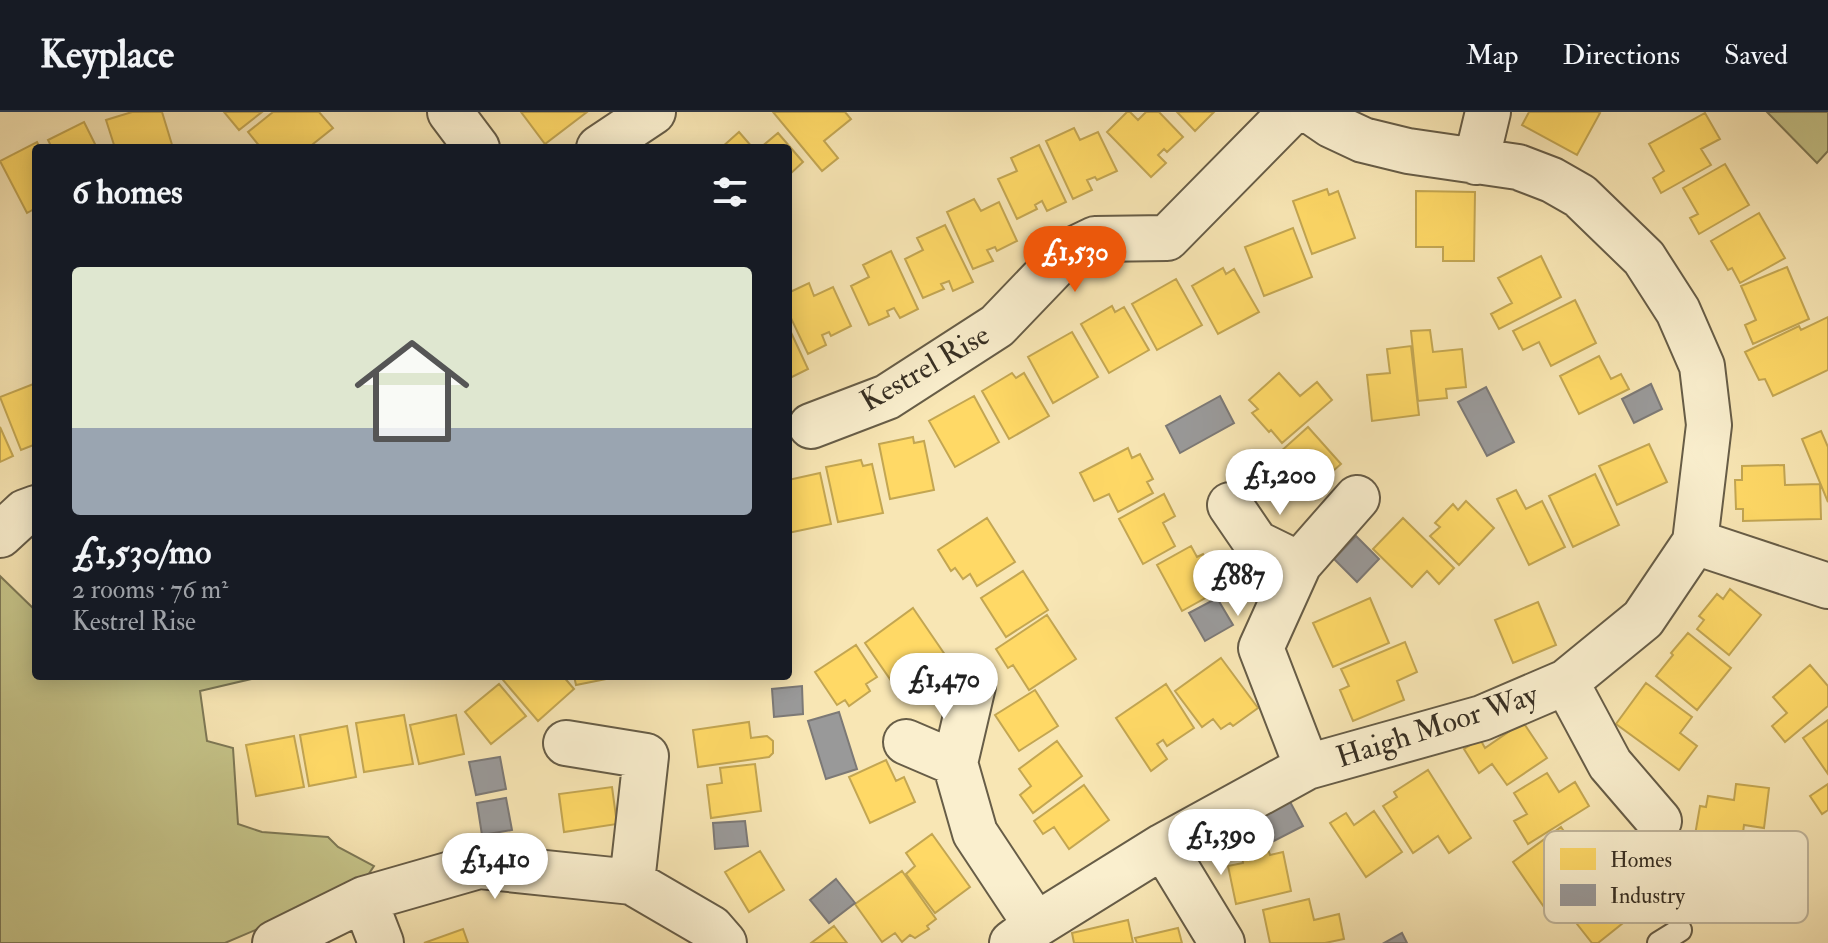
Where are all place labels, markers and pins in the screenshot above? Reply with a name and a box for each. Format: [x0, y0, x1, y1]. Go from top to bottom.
pin: £1,530 [1010, 226, 1140, 294]
pin: £1,200 [1215, 449, 1345, 517]
pin: £887 [1191, 550, 1285, 618]
pin: £1,470 [879, 653, 1009, 721]
pin: £1,390 [1156, 809, 1286, 877]
pin: £1,410 [430, 833, 560, 901]

